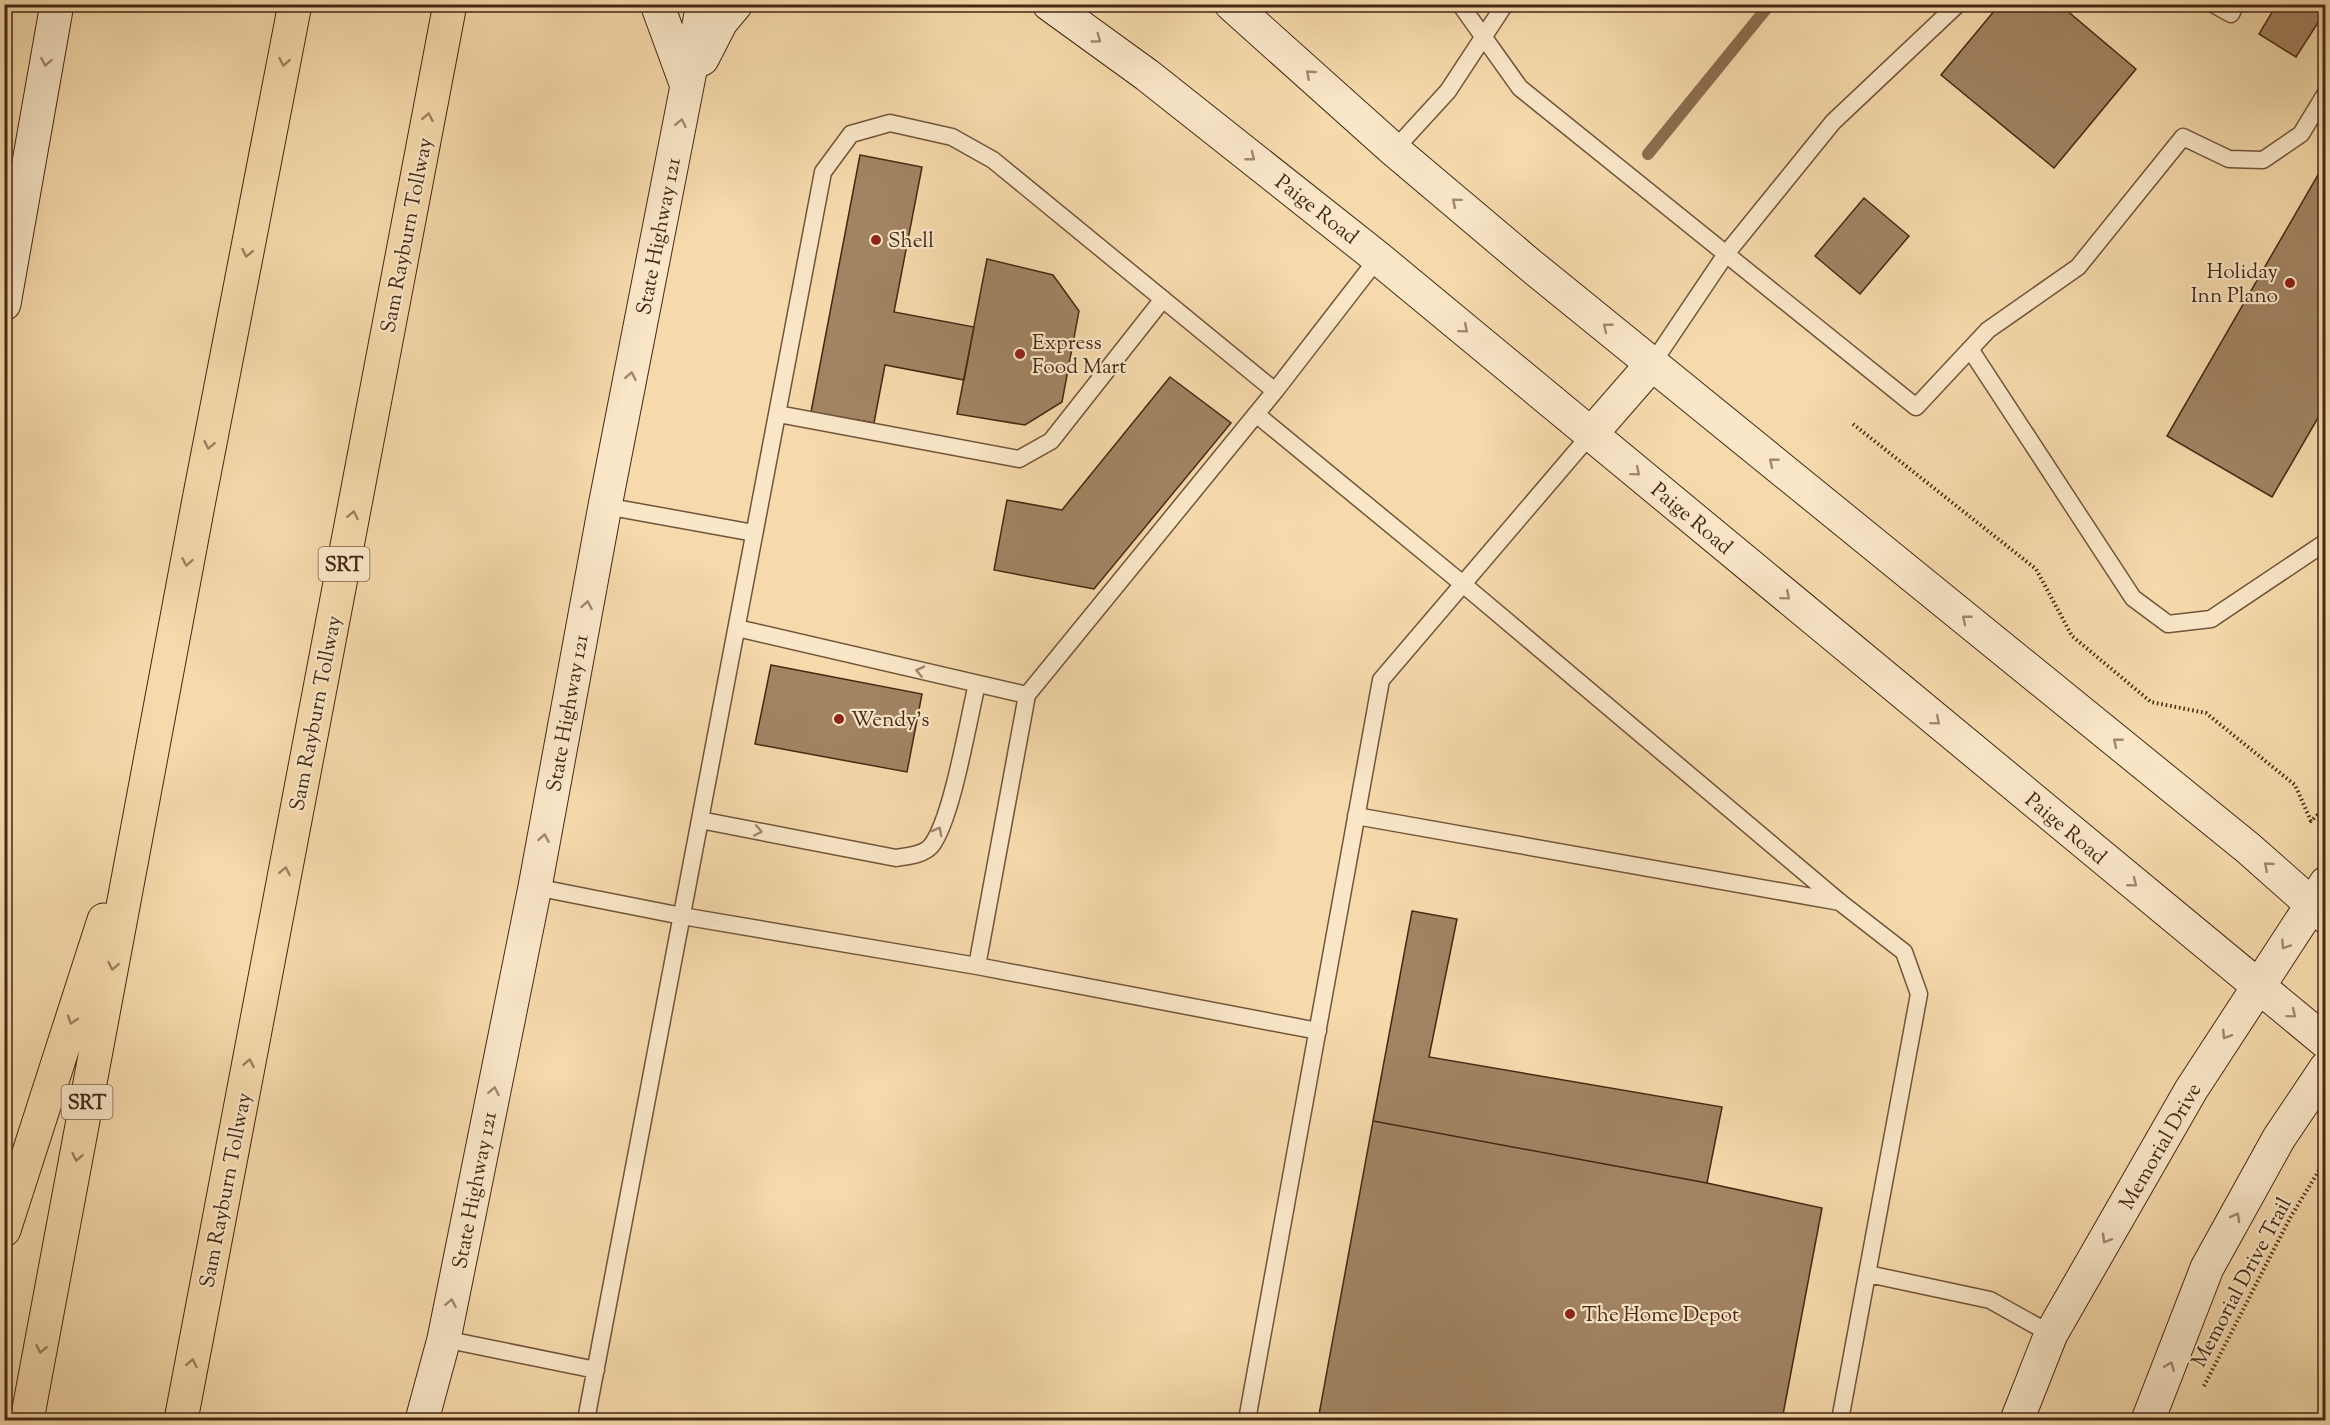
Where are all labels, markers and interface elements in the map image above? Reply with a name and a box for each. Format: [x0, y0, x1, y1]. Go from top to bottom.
one-way arrow [1090, 32, 1101, 43]
one-way arrow [41, 57, 53, 67]
one-way arrow [278, 57, 291, 67]
one-way arrow [1306, 70, 1317, 81]
one-way arrow [421, 112, 434, 122]
one-way arrow [674, 118, 687, 128]
street label: Sam Rayburn Tollway [374, 135, 442, 336]
one-way arrow [1245, 150, 1256, 161]
street label: State Highway 121 [630, 155, 690, 318]
street label: Paige Road [1268, 168, 1364, 253]
one-way arrow [1452, 199, 1463, 210]
place label: Shell [888, 227, 934, 257]
marker: Shell [869, 233, 883, 247]
one-way arrow [241, 248, 254, 258]
place label: Holiday Inn Plano [2191, 258, 2279, 312]
marker: Holiday Inn Plano [2283, 276, 2297, 290]
one-way arrow [1457, 321, 1468, 332]
one-way arrow [1602, 323, 1613, 334]
place label: Express Food Mart [1032, 329, 1126, 383]
marker: Express Food Mart [1013, 347, 1027, 361]
one-way arrow [624, 371, 637, 381]
one-way arrow [203, 439, 216, 449]
one-way arrow [1769, 458, 1780, 469]
one-way arrow [1629, 465, 1640, 476]
street label: Paige Road [1643, 476, 1738, 563]
one-way arrow [346, 510, 359, 520]
road number: SRT [318, 547, 370, 581]
one-way arrow [182, 558, 194, 567]
one-way arrow [1779, 589, 1790, 600]
one-way arrow [580, 600, 593, 610]
street label: Sam Rayburn Tollway [283, 613, 351, 814]
one-way arrow [1962, 615, 1973, 626]
street label: State Highway 121 [540, 632, 598, 795]
one-way arrow [916, 665, 926, 678]
place label: Wendy's [851, 706, 930, 736]
marker: Wendy's [832, 712, 846, 726]
one-way arrow [1929, 714, 1940, 725]
one-way arrow [2113, 738, 2124, 749]
street label: Paige Road [2017, 786, 2112, 873]
one-way arrow [752, 824, 762, 837]
one-way arrow [931, 827, 942, 838]
one-way arrow [538, 833, 550, 842]
one-way arrow [2264, 862, 2275, 873]
one-way arrow [278, 867, 291, 877]
one-way arrow [2126, 876, 2137, 887]
one-way arrow [2280, 939, 2292, 949]
one-way arrow [107, 960, 120, 970]
one-way arrow [2285, 1007, 2296, 1018]
one-way arrow [66, 1014, 79, 1025]
one-way arrow [2222, 1029, 2234, 1039]
one-way arrow [242, 1058, 255, 1068]
street label: Memorial Drive [2113, 1078, 2210, 1216]
road number: SRT [62, 1085, 112, 1119]
one-way arrow [487, 1086, 500, 1096]
street label: Sam Rayburn Tollway [193, 1090, 261, 1291]
street label: State Highway 121 [446, 1109, 506, 1272]
one-way arrow [71, 1152, 84, 1162]
street label: Memorial Drive Trail [2185, 1193, 2300, 1373]
one-way arrow [2229, 1213, 2240, 1223]
one-way arrow [2101, 1233, 2113, 1243]
one-way arrow [444, 1298, 457, 1308]
place label: The Home Depot [1582, 1301, 1739, 1331]
marker: The Home Depot [1563, 1307, 1577, 1321]
one-way arrow [35, 1344, 48, 1354]
one-way arrow [185, 1358, 198, 1368]
one-way arrow [2163, 1361, 2175, 1372]

